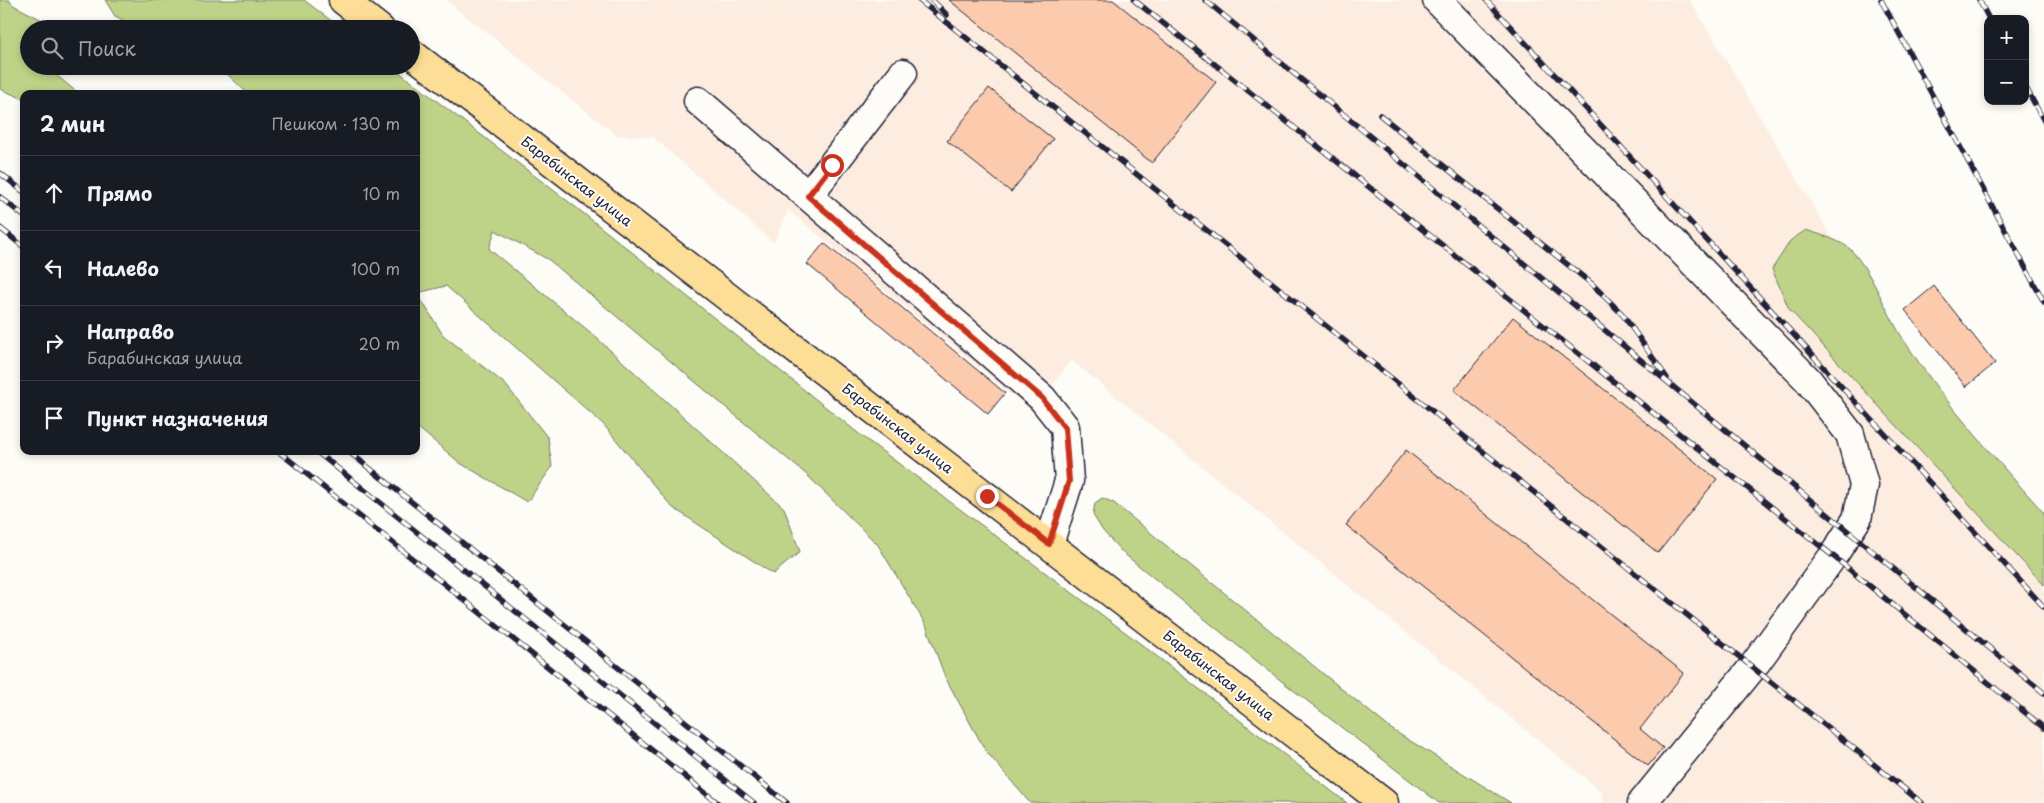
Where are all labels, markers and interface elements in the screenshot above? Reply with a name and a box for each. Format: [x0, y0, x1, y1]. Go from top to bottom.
map controls [1984, 15, 2029, 105]
button: + [1984, 15, 2029, 60]
search box [20, 20, 420, 75]
icon: search [38, 34, 66, 62]
text: Поиск [78, 34, 136, 62]
button: − [1984, 60, 2029, 105]
text: 2 мин [40, 107, 105, 139]
text: Пешком · 130 m [272, 111, 400, 135]
street label: Барабинская улица [517, 131, 637, 231]
route start [821, 154, 844, 177]
icon: ahead [40, 179, 68, 207]
text: Прямо [87, 179, 152, 207]
text: 10 m [363, 181, 400, 205]
icon: left [40, 254, 68, 282]
text: Налево [87, 254, 159, 282]
text: 100 m [351, 256, 400, 280]
text: Направо [87, 317, 174, 345]
icon: right [40, 329, 68, 357]
text: 20 m [359, 331, 400, 355]
text: Барабинская улица [87, 345, 242, 369]
street label: Барабинская улица [838, 378, 958, 478]
icon: arrive [40, 404, 68, 432]
text: Пункт назначения [87, 404, 268, 432]
route end [976, 485, 999, 508]
street label: Барабинская улица [1159, 625, 1279, 725]

